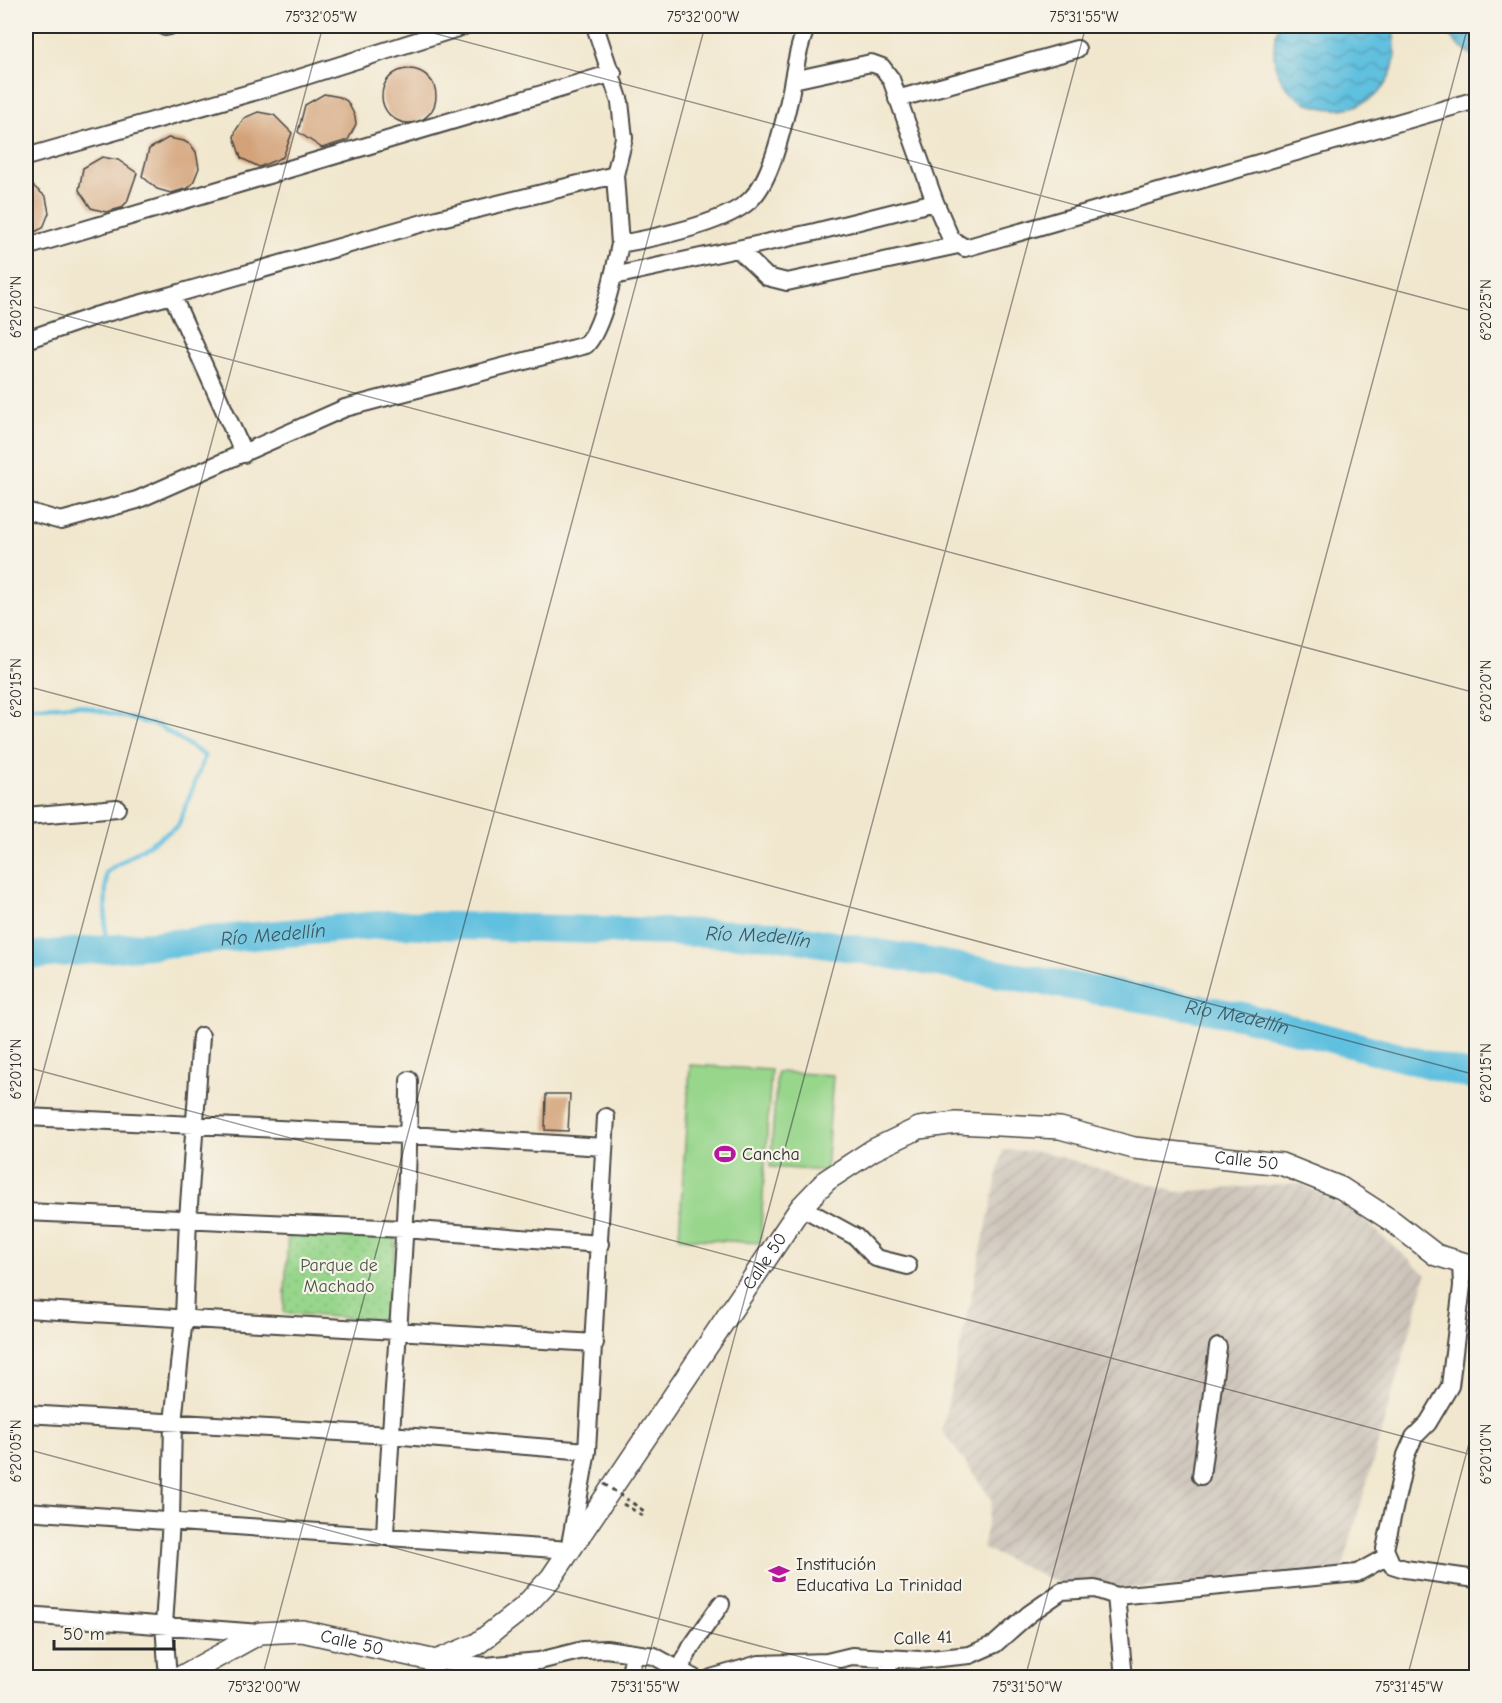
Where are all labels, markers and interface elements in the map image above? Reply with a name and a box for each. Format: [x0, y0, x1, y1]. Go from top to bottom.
text: 75°32'05"W [285, 8, 357, 26]
text: 75°32'00"W [667, 8, 739, 26]
text: 75°31'55"W [1050, 8, 1118, 26]
text: 6°20'20"N [7, 276, 25, 338]
text: 6°20'25"N [1477, 279, 1495, 341]
text: 6°20'15"N [7, 658, 25, 718]
text: 6°20'20"N [1477, 660, 1495, 722]
water label: Río Medellín [219, 918, 327, 950]
water label: Río Medellín [705, 922, 813, 953]
water label: Río Medellín [1184, 995, 1292, 1039]
text: 6°20'10"N [7, 1039, 25, 1099]
text: 6°20'15"N [1477, 1043, 1495, 1103]
sports icon: Cancha [713, 1142, 737, 1166]
place label: Cancha [742, 1144, 800, 1165]
street label: Calle 50 [1214, 1146, 1280, 1174]
street label: Calle 50 [738, 1229, 791, 1294]
park label: Parque de Machado [300, 1255, 378, 1297]
text: 6°20'05"N [7, 1419, 25, 1483]
text: 6°20'10"N [1477, 1424, 1495, 1484]
place label: Institución Educativa La Trinidad [796, 1554, 962, 1596]
school or university icon: Institución Educativa La Trinidad [767, 1562, 791, 1586]
scale bar [54, 1613, 174, 1651]
text: 50 m [63, 1624, 105, 1645]
street label: Calle 50 [319, 1625, 386, 1659]
street label: Calle 41 [893, 1626, 953, 1650]
text: 75°32'00"W [228, 1678, 300, 1696]
text: 75°31'55"W [611, 1678, 679, 1696]
text: 75°31'50"W [992, 1678, 1062, 1696]
text: 75°31'45"W [1375, 1678, 1443, 1696]

